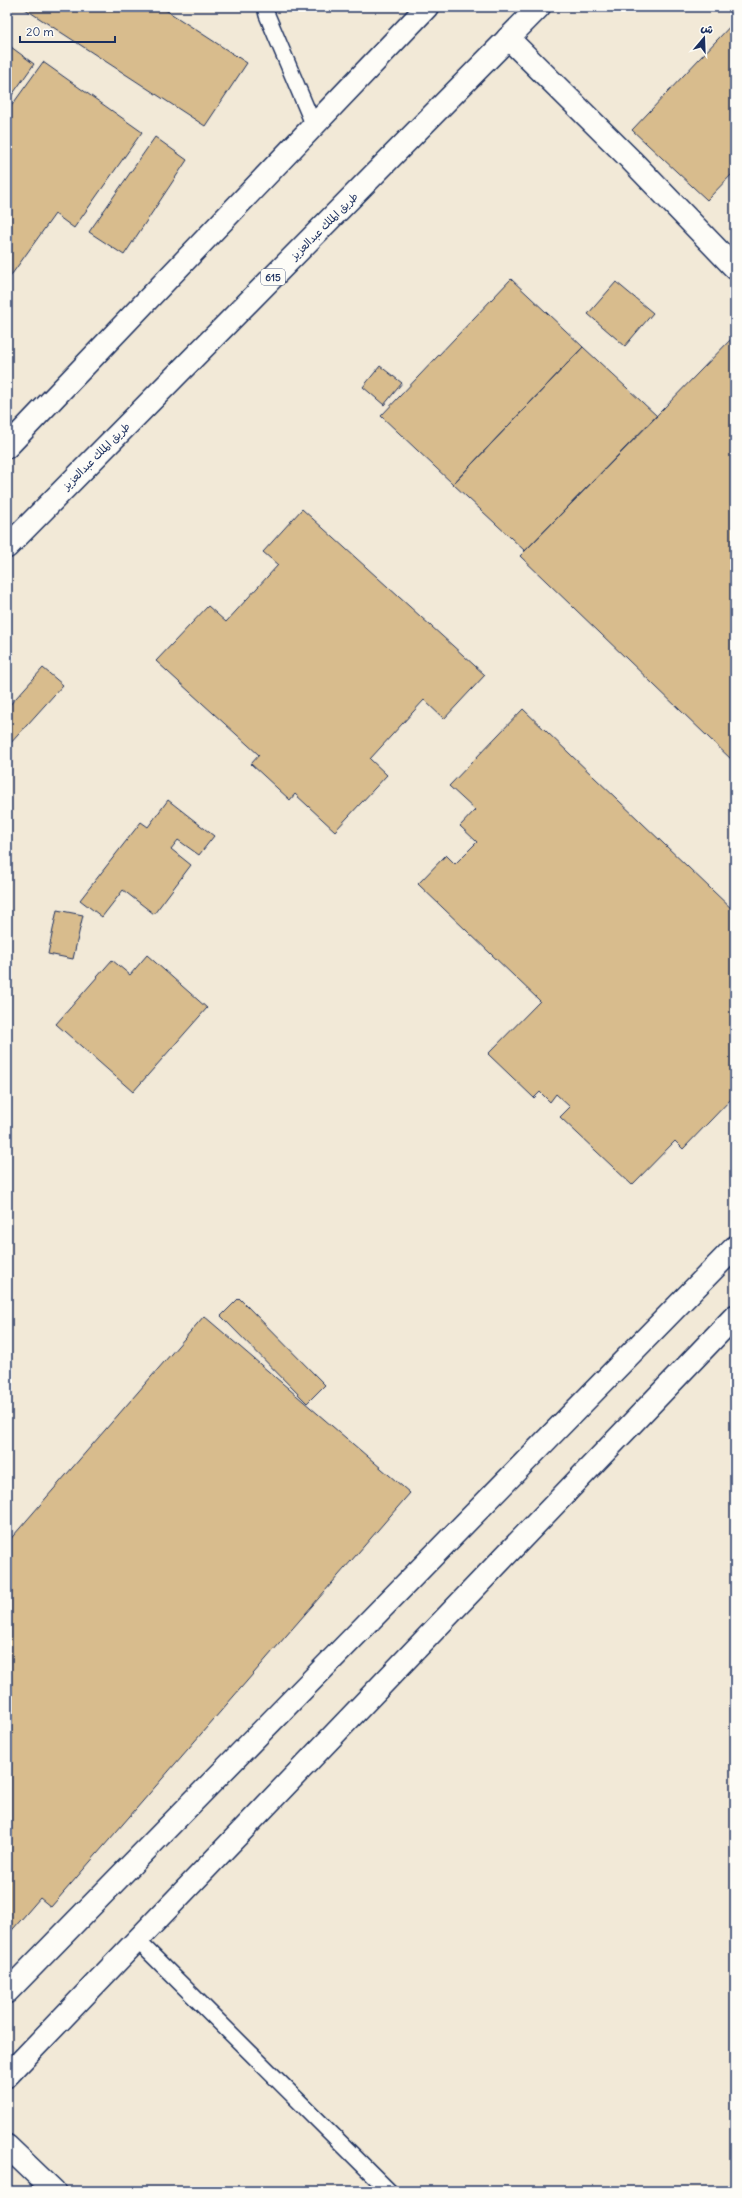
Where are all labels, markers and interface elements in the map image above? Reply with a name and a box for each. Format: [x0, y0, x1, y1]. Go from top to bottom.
scale bar [20, 18, 115, 44]
north arrow [684, 18, 724, 58]
text: ش [699, 20, 715, 37]
text: 20 m [26, 24, 54, 39]
street label: طريق الملك عبدالعزيز [287, 189, 361, 264]
road number: 615 [261, 269, 285, 285]
street label: طريق الملك عبدالعزيز [59, 419, 133, 494]

